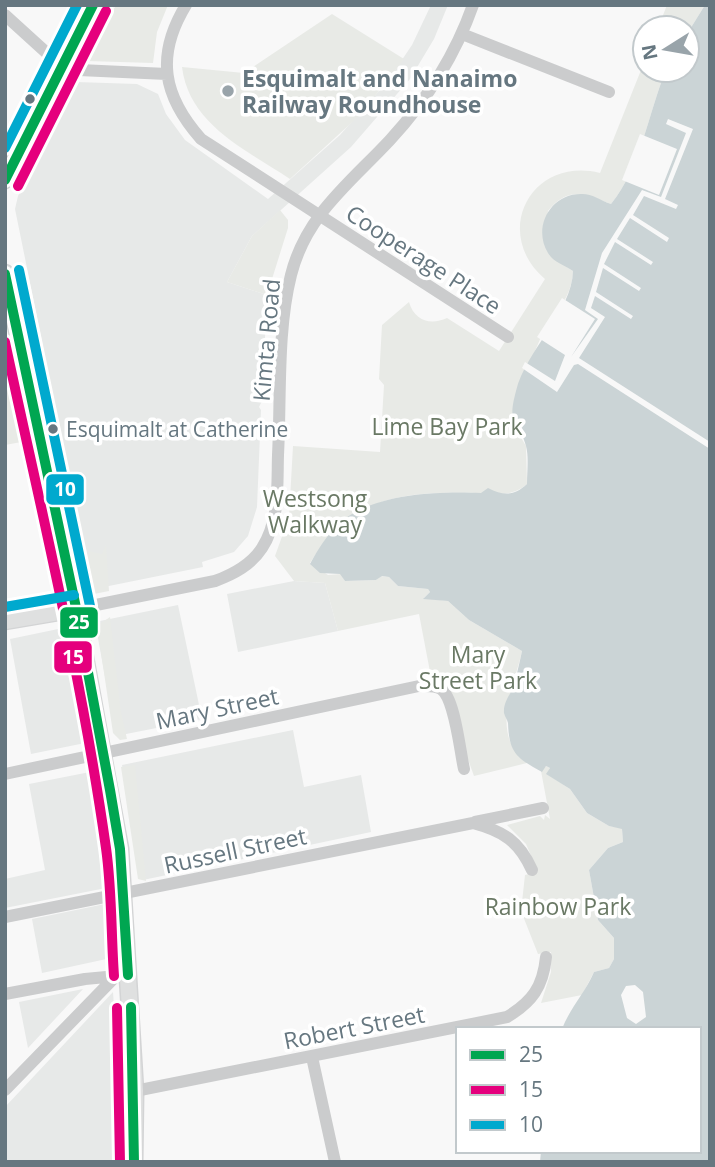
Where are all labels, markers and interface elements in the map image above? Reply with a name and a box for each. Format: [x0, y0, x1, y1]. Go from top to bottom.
north arrow [631, 14, 701, 84]
text: N [635, 42, 664, 62]
place label: Esquimalt and Nanaimo Railway Roundhouse [242, 62, 517, 120]
marker: Esquimalt and Nanaimo Railway Roundhouse [220, 83, 236, 99]
unlabelled marker [23, 92, 37, 106]
street label: Cooperage Place [340, 197, 508, 321]
street label: Kimta Road [245, 277, 287, 403]
park label: Lime Bay Park [371, 410, 523, 442]
place label: Esquimalt at Catherine [66, 415, 288, 443]
marker: Esquimalt at Catherine [46, 422, 60, 436]
line badge: 10 [45, 473, 85, 506]
text: 10 [54, 476, 76, 502]
park label: Westsong Walkway [263, 482, 368, 540]
line badge: 25 [59, 606, 99, 639]
text: 25 [68, 609, 90, 635]
park label: Mary Street Park [419, 638, 537, 696]
line badge: 15 [53, 640, 93, 674]
text: 15 [62, 644, 84, 670]
street label: Mary Street [153, 679, 281, 737]
street label: Russell Street [161, 819, 309, 881]
park label: Rainbow Park [485, 890, 631, 922]
street label: Robert Street [281, 998, 427, 1056]
legend [456, 1027, 701, 1153]
text: 25 [519, 1040, 543, 1068]
text: 15 [519, 1075, 543, 1103]
text: 10 [519, 1110, 543, 1138]

